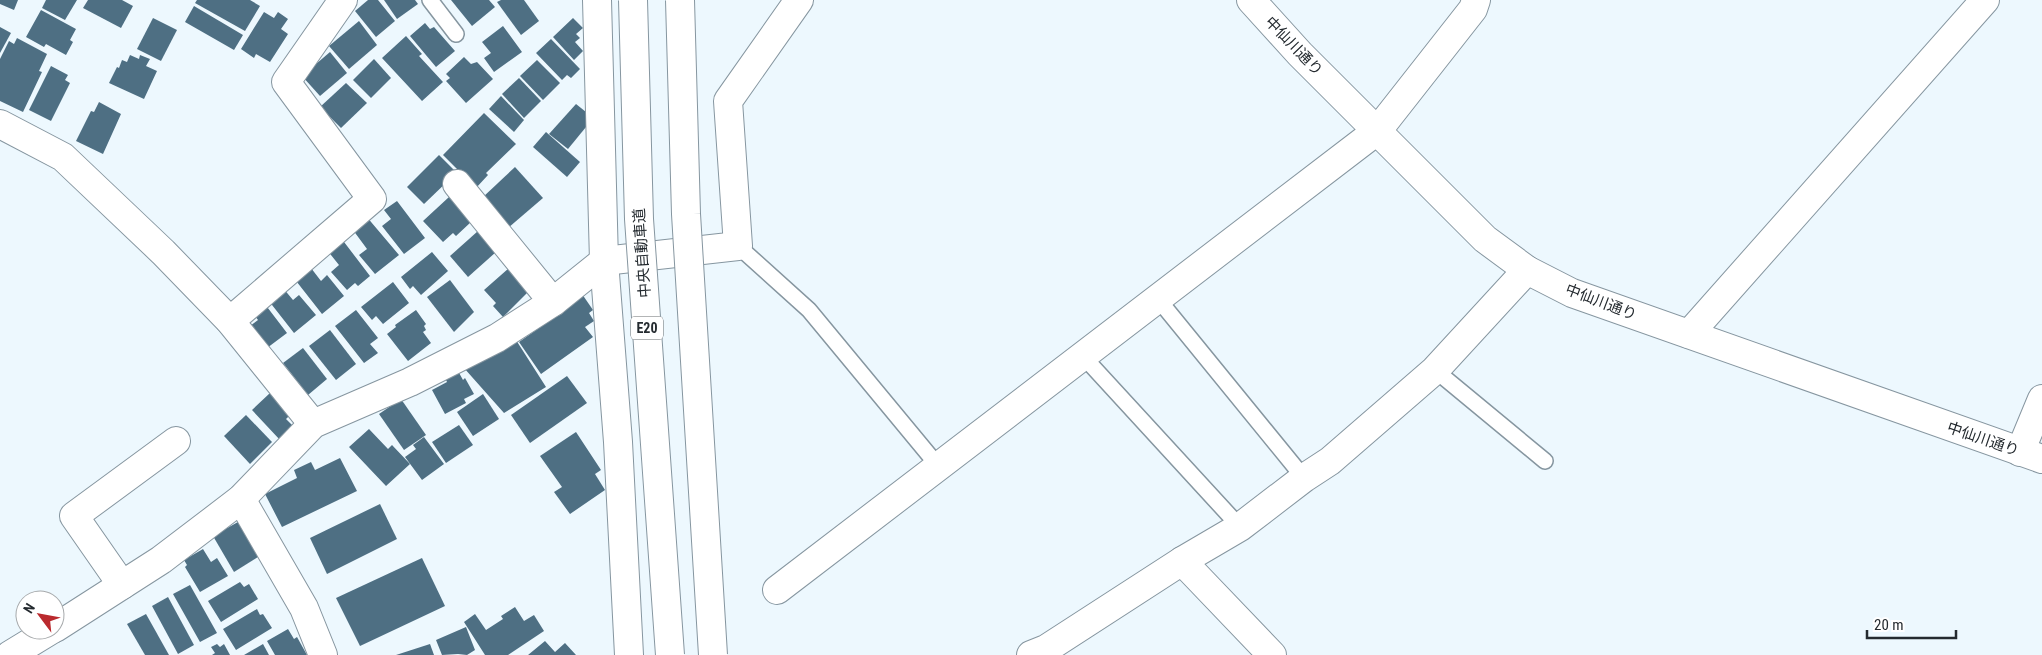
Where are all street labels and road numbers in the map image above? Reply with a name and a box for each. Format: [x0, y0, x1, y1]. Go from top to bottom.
street label: 中仙川通り [1261, 13, 1327, 79]
street label: 中央自動車道 [630, 207, 654, 299]
street label: 中仙川通り [1563, 280, 1639, 324]
road number: E20 [631, 316, 663, 339]
street label: 中仙川通り [1945, 418, 2021, 460]

